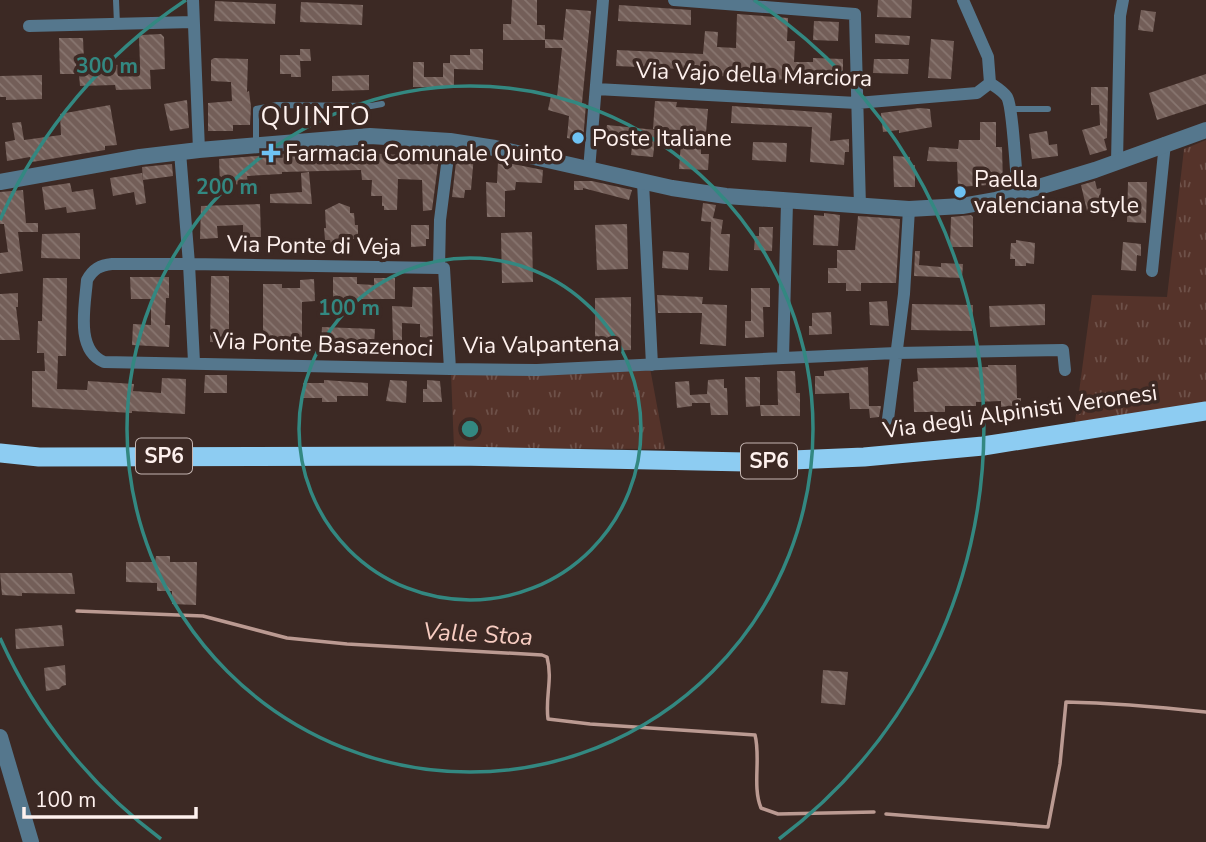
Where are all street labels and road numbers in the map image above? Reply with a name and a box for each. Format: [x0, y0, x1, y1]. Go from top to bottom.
street label: Via Vajo della Marciora [634, 55, 873, 94]
street label: Via Ponte di Veja [226, 228, 401, 263]
street label: Via Ponte Basazenoci [211, 325, 434, 364]
street label: Via Valpantena [461, 328, 620, 361]
street label: Via degli Alpinisti Veronesi [880, 377, 1159, 446]
road number: SP6 [136, 438, 192, 474]
road number: SP6 [741, 444, 797, 478]

